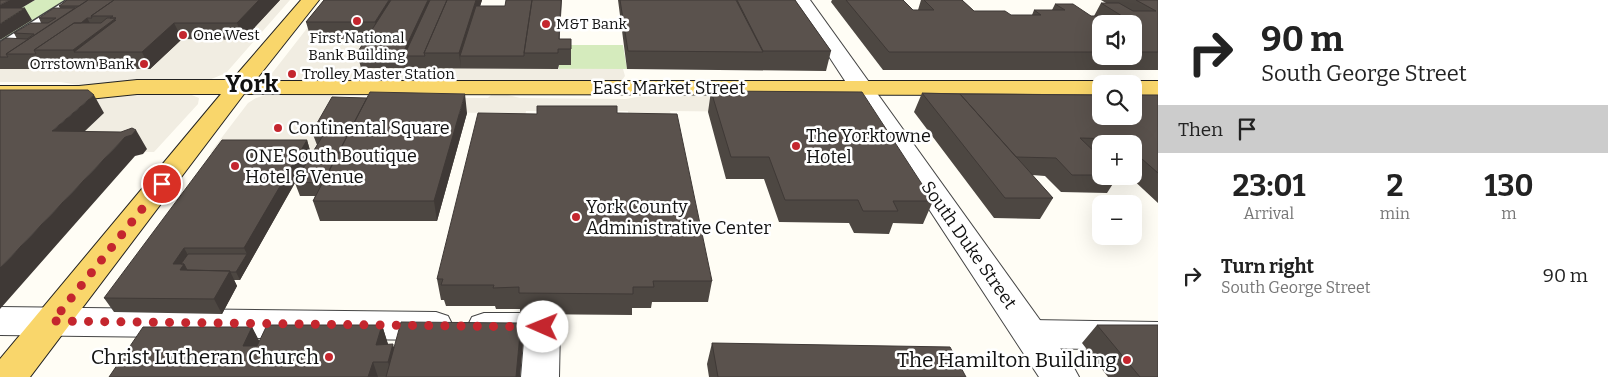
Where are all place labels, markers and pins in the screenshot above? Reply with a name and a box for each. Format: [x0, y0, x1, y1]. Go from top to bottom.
marker: First National Bank Building [351, 15, 363, 27]
place label: M&T Bank [556, 15, 628, 33]
marker: M&T Bank [540, 18, 552, 30]
place label: One West [193, 26, 260, 44]
marker: One West [177, 29, 189, 41]
place label: First National Bank Building [308, 29, 406, 64]
place label: Orrstown Bank [30, 55, 134, 73]
marker: Orrstown Bank [138, 58, 150, 70]
place label: Trolley Master Station [302, 65, 455, 83]
marker: Trolley Master Station [286, 68, 298, 80]
place label: Continental Square [288, 117, 450, 139]
marker: Continental Square [272, 122, 284, 134]
place label: The Yorktowne Hotel [806, 125, 931, 168]
marker: The Yorktowne Hotel [790, 140, 802, 152]
place label: ONE South Boutique Hotel & Venue [245, 145, 417, 188]
marker: ONE South Boutique Hotel & Venue [229, 160, 241, 172]
pin [141, 163, 183, 205]
place label: York County Administrative Center [586, 196, 771, 239]
marker: York County Administrative Center [570, 211, 582, 223]
place label: Christ Lutheran Church [91, 344, 319, 370]
place label: The Hamilton Building [897, 347, 1117, 373]
marker: Christ Lutheran Church [323, 351, 335, 363]
marker: The Hamilton Building [1121, 354, 1133, 366]

